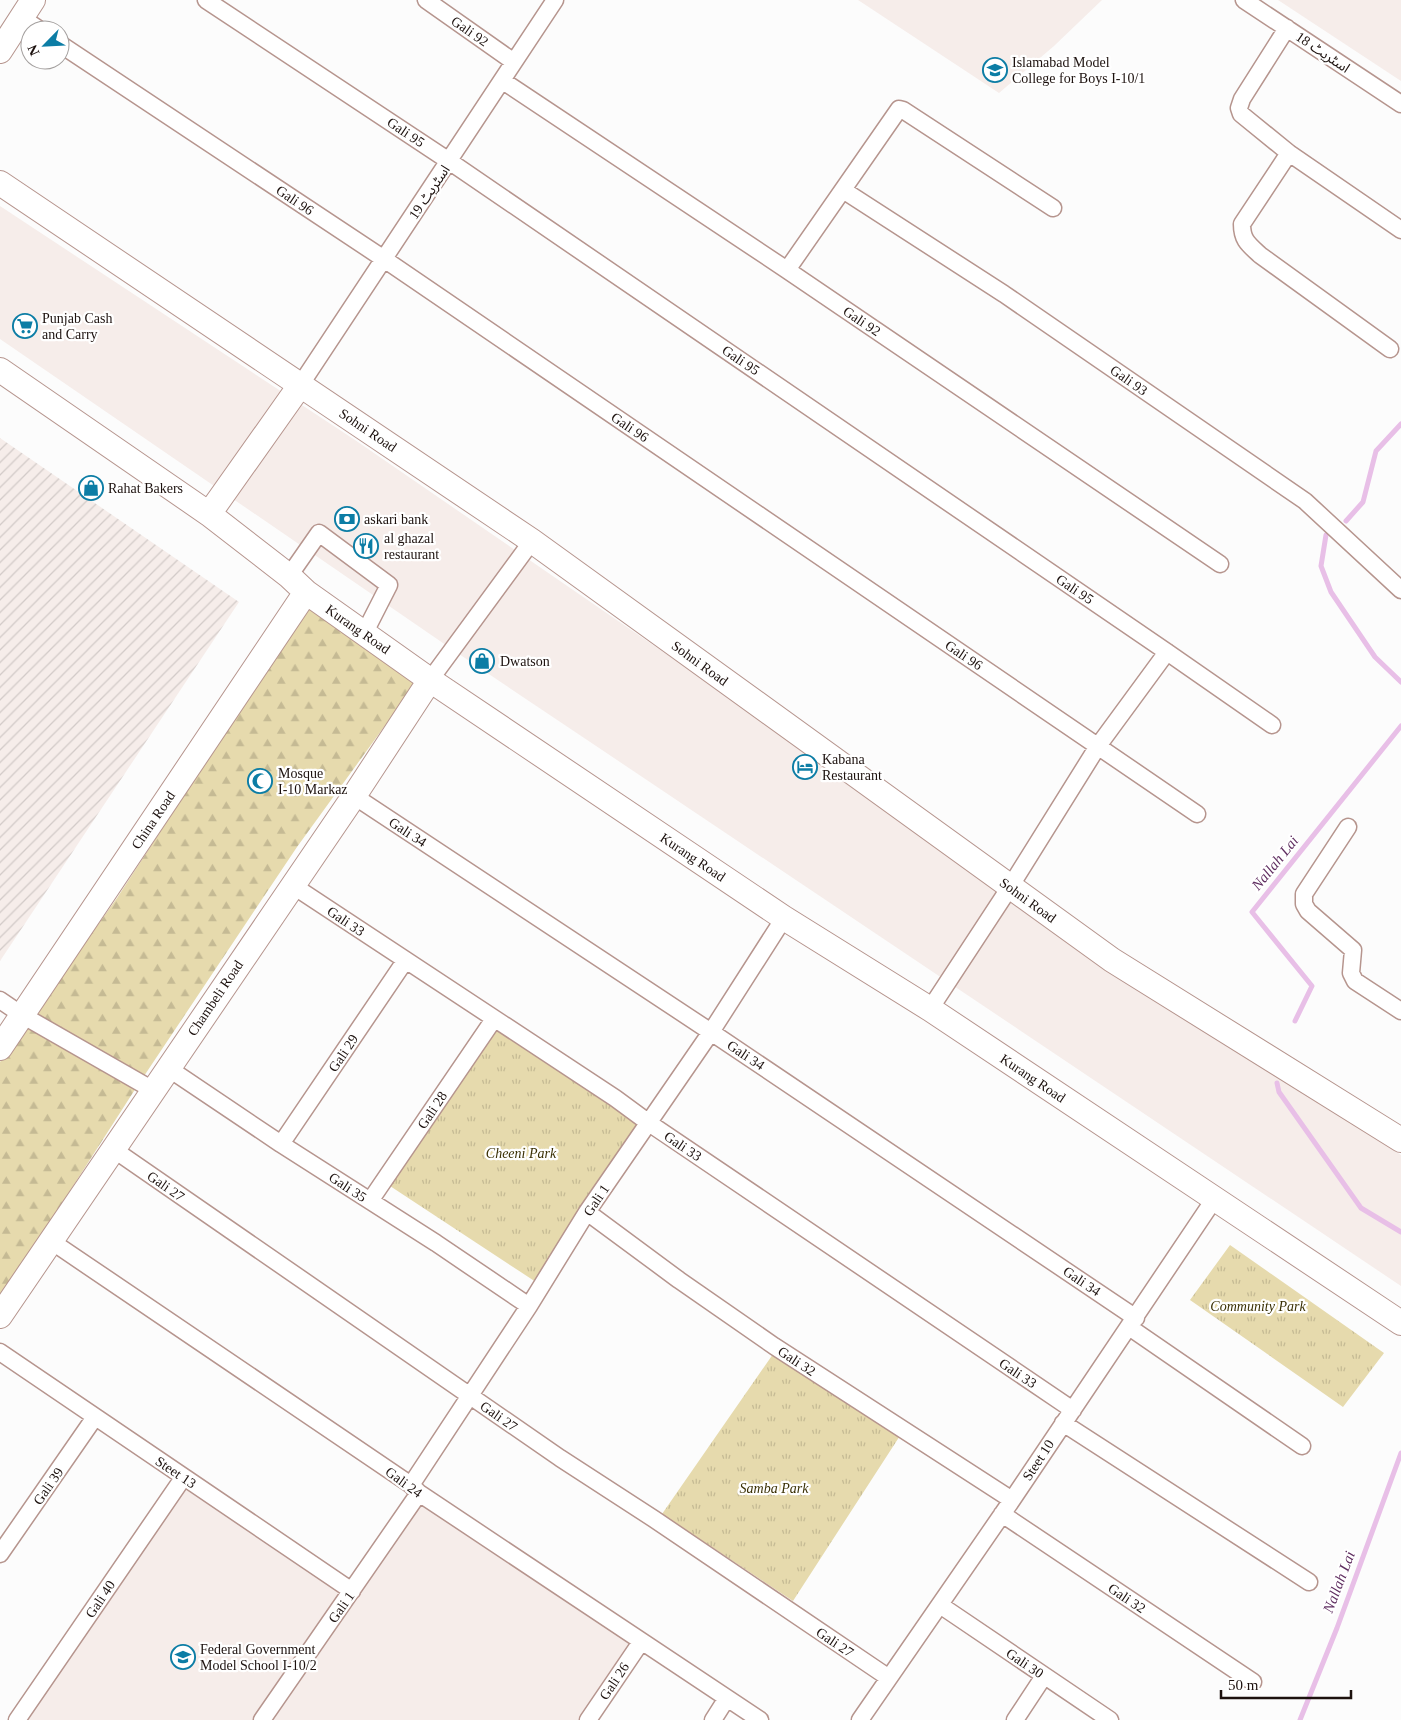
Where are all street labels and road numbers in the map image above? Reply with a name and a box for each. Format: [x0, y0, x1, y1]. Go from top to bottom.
street label: Gali 92 [448, 13, 491, 49]
street label: اسٹریٹ 18 [1292, 29, 1352, 77]
street label: Gali 95 [384, 115, 427, 150]
street label: اسٹریٹ 19 [406, 163, 454, 223]
street label: Gali 96 [273, 183, 316, 218]
street label: Gali 92 [840, 304, 883, 339]
street label: Gali 95 [719, 343, 762, 378]
street label: Gali 93 [1107, 362, 1150, 398]
street label: Sohni Road [336, 406, 399, 455]
street label: Gali 96 [608, 410, 651, 445]
street label: Gali 95 [1053, 572, 1096, 607]
street label: Kurang Road [323, 602, 393, 657]
street label: Sohni Road [669, 638, 731, 689]
street label: Gali 96 [942, 638, 985, 673]
street label: China Road [129, 789, 178, 852]
street label: Gali 34 [386, 815, 429, 850]
street label: Kurang Road [657, 830, 728, 885]
street label: Sohni Road [997, 875, 1059, 926]
street label: Gali 33 [324, 904, 367, 939]
street label: Chambeli Road [185, 958, 246, 1039]
street label: Gali 29 [326, 1032, 361, 1075]
street label: Gali 34 [724, 1038, 767, 1073]
street label: Kurang Road [997, 1051, 1068, 1106]
street label: Gali 28 [415, 1089, 450, 1132]
street label: Gali 33 [661, 1129, 704, 1164]
street label: Gali 27 [144, 1168, 187, 1204]
street label: Gali 35 [326, 1170, 369, 1205]
street label: Gali 1 [581, 1182, 612, 1219]
street label: Gali 34 [1060, 1264, 1103, 1299]
street label: Gali 32 [775, 1344, 818, 1379]
street label: Gali 33 [996, 1356, 1039, 1391]
street label: Gali 27 [477, 1398, 520, 1434]
street label: Steet 10 [1020, 1437, 1057, 1483]
street label: Steet 13 [153, 1453, 199, 1491]
street label: Gali 24 [382, 1464, 425, 1501]
street label: Gali 39 [30, 1465, 66, 1508]
street label: Gali 40 [83, 1578, 118, 1621]
street label: Gali 32 [1105, 1581, 1148, 1616]
street label: Gali 1 [325, 1589, 357, 1626]
street label: Gali 27 [813, 1625, 856, 1660]
street label: Gali 30 [1003, 1646, 1046, 1681]
street label: Gali 26 [597, 1660, 632, 1703]

